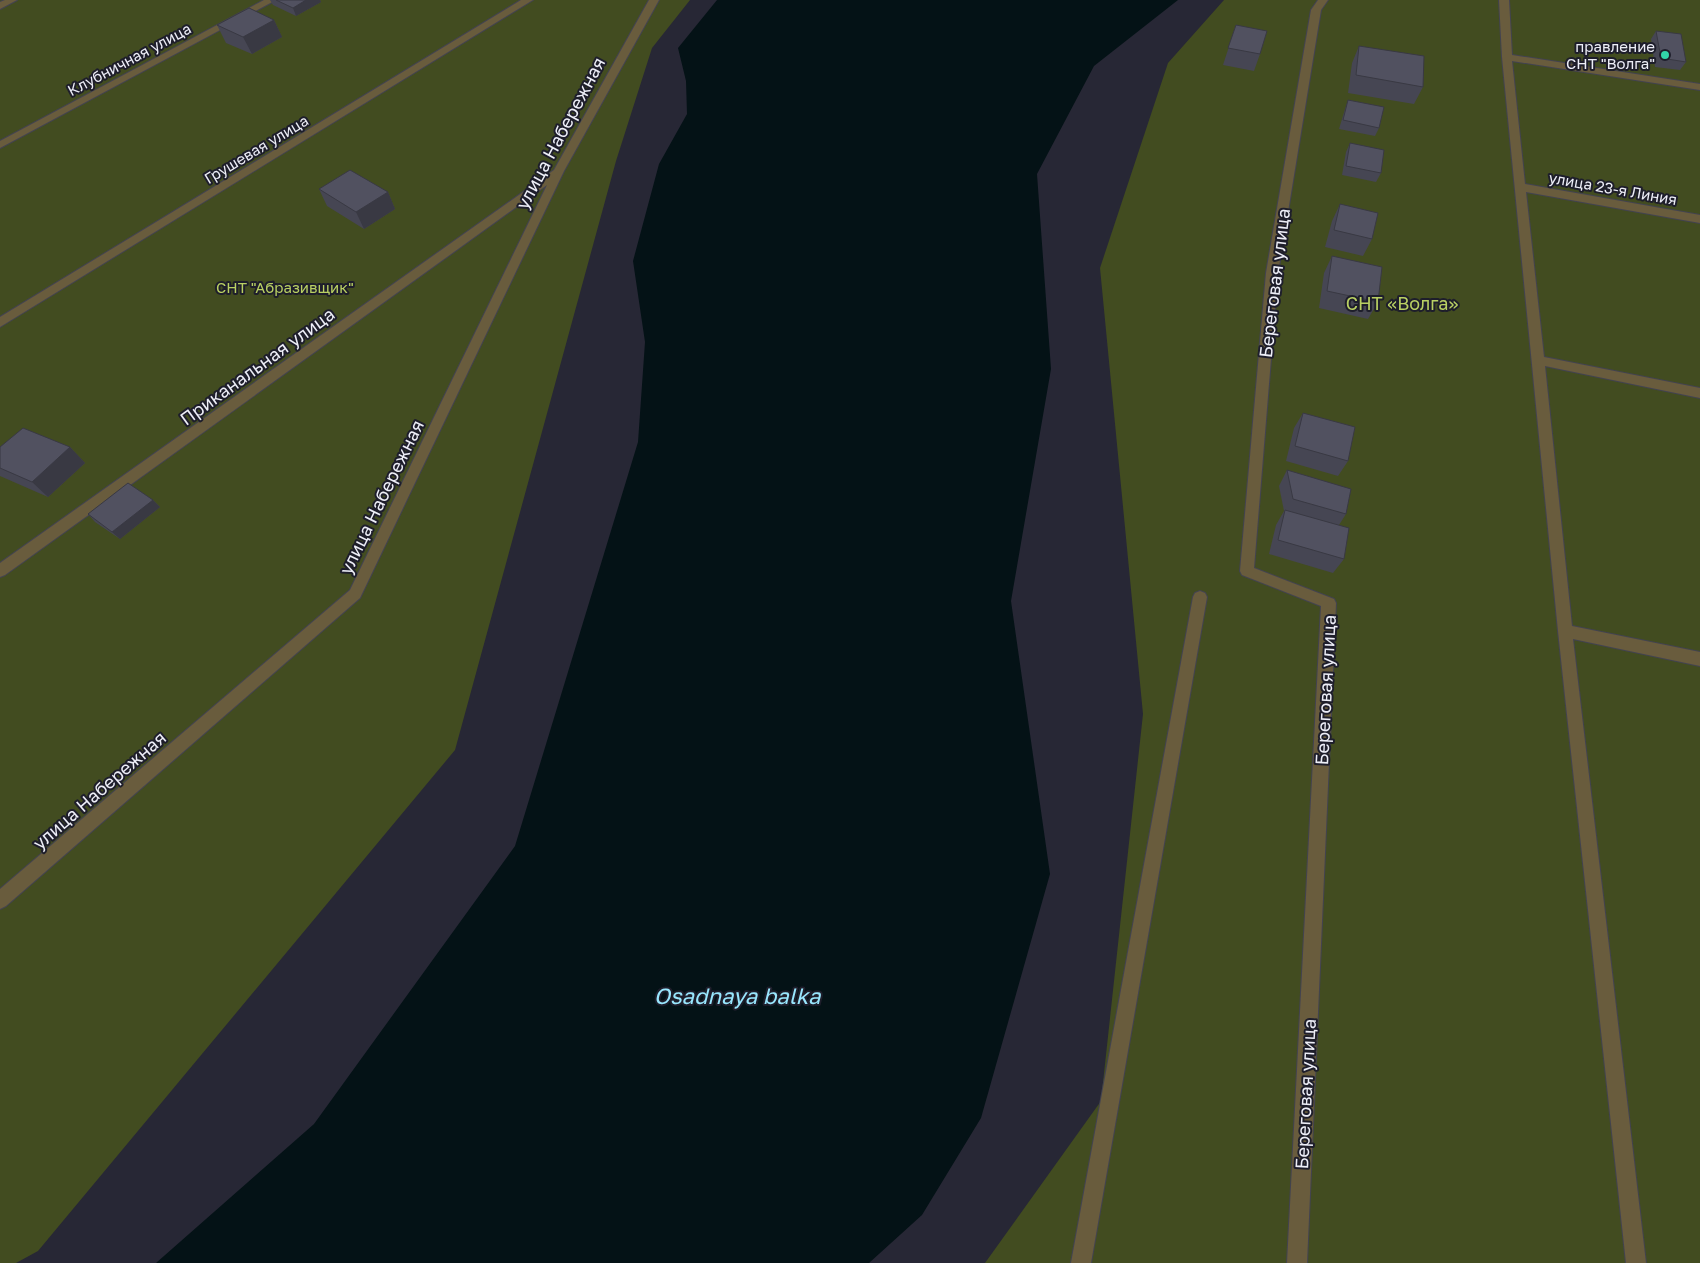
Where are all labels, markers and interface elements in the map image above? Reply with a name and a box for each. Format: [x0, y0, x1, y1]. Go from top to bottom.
street label: Клубничная улица [64, 19, 194, 99]
place label: правление СНТ "Волга" [1566, 37, 1655, 72]
marker: правление СНТ "Волга" [1659, 49, 1671, 61]
street label: улица Набережная [511, 53, 609, 213]
street label: Грушевая улица [201, 111, 311, 187]
street label: улица 23-я Линия [1547, 168, 1679, 208]
street label: Береговая улица [1254, 207, 1294, 359]
park label: СНТ "Абразивщик" [216, 278, 354, 296]
park label: СНТ «Волга» [1346, 292, 1458, 314]
street label: Приканальная улица [175, 303, 339, 429]
street label: улица Набережная [334, 416, 428, 578]
street label: Береговая улица [1310, 614, 1340, 766]
street label: улица Набережная [28, 726, 170, 854]
water label: Osadnaya balka [654, 982, 822, 1009]
street label: Береговая улица [1290, 1018, 1320, 1170]

